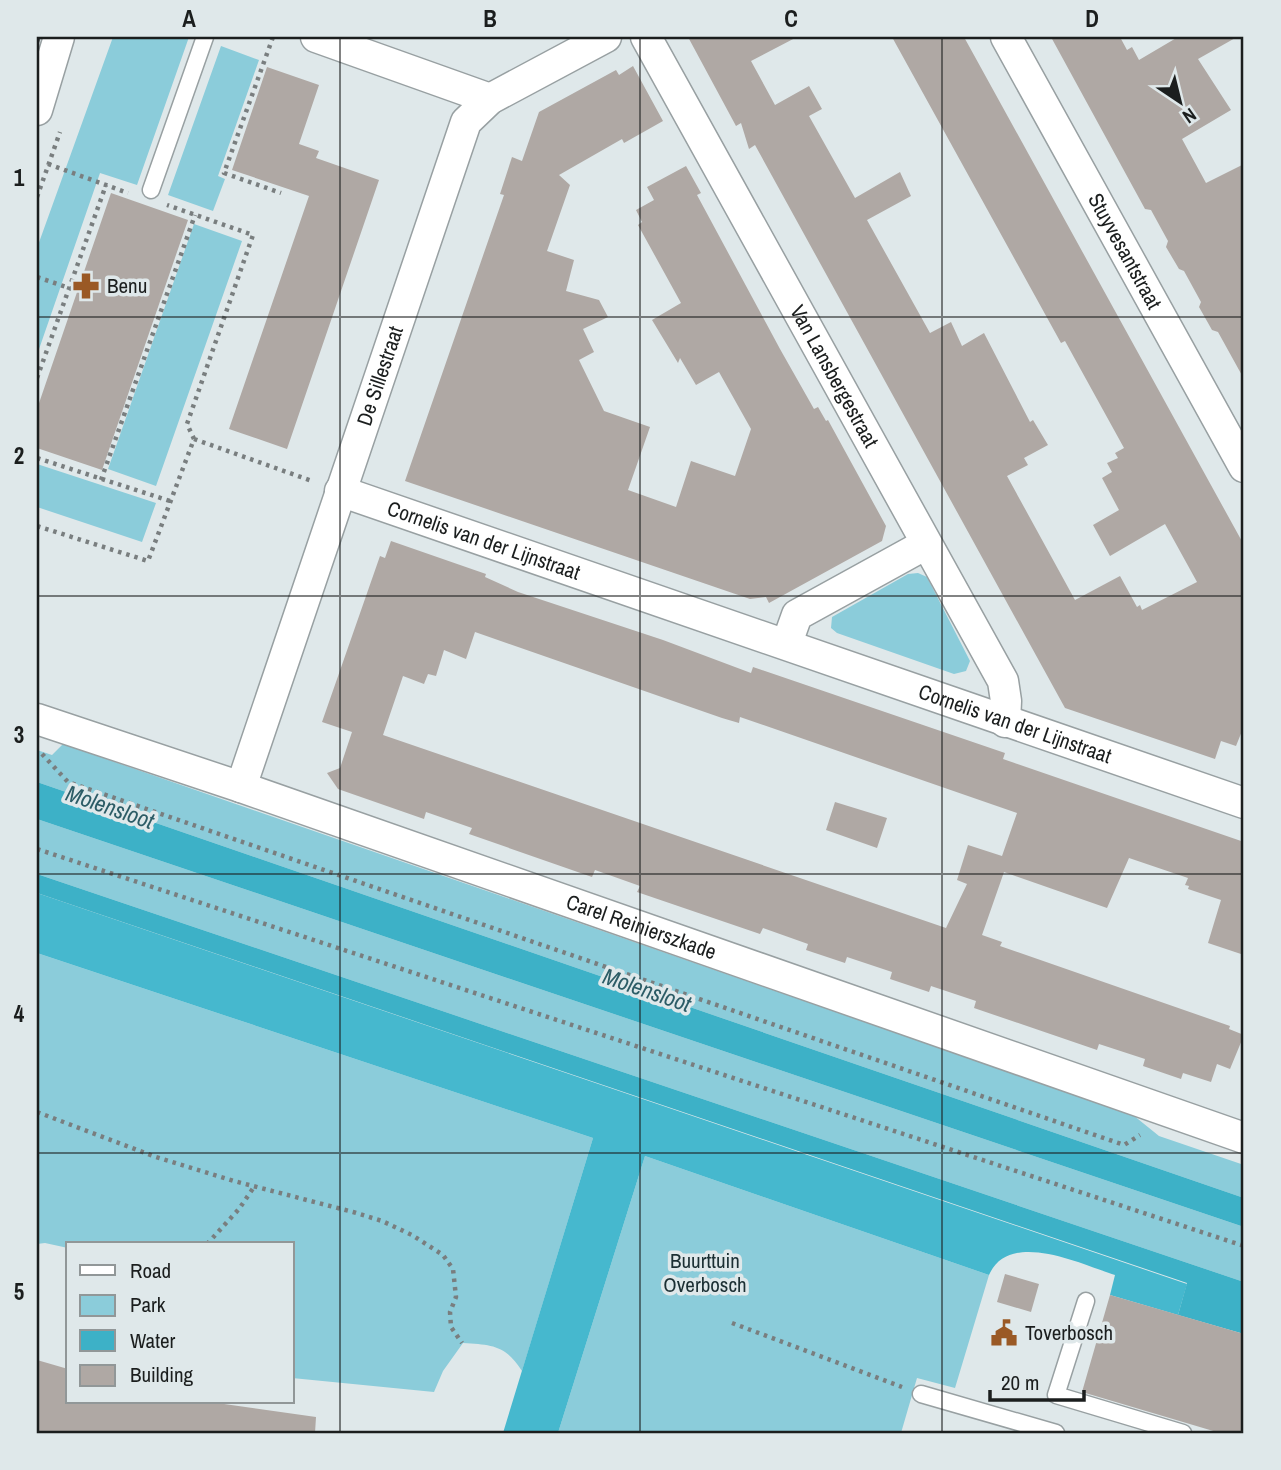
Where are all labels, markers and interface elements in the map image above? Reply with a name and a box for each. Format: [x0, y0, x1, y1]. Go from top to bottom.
text: A [182, 3, 196, 34]
text: B [483, 3, 497, 34]
text: C [784, 3, 798, 34]
text: D [1085, 3, 1099, 34]
north arrow [1144, 66, 1214, 136]
text: N [1178, 102, 1202, 130]
text: 1 [14, 162, 25, 193]
street label: Stuyvesantstraat [1081, 188, 1169, 314]
pharmacy icon: Benu [71, 271, 101, 301]
place label: Benu [107, 271, 147, 300]
street label: Van Lansbergestraat [783, 300, 886, 453]
street label: De Sillestraat [349, 322, 410, 429]
text: 2 [14, 440, 24, 471]
street label: Cornelis van der Lijnstraat [384, 493, 584, 587]
street label: Cornelis van der Lijnstraat [915, 677, 1116, 770]
text: 3 [14, 719, 24, 750]
water label: Molensloot [62, 777, 159, 836]
street label: Carel Reinierszkade [562, 887, 720, 966]
water label: Molensloot [599, 960, 696, 1019]
text: 4 [14, 998, 25, 1029]
legend [66, 1242, 294, 1404]
park label: Buurttuin Overbosch [663, 1246, 747, 1299]
text: Road [130, 1256, 171, 1285]
text: 5 [14, 1276, 24, 1307]
text: Park [130, 1290, 166, 1319]
public building icon: Toverbosch [989, 1318, 1019, 1348]
place label: Toverbosch [1025, 1318, 1113, 1347]
text: Water [130, 1326, 176, 1355]
scale bar [990, 1358, 1085, 1402]
text: Building [130, 1360, 194, 1389]
text: 20 m [1001, 1368, 1039, 1397]

